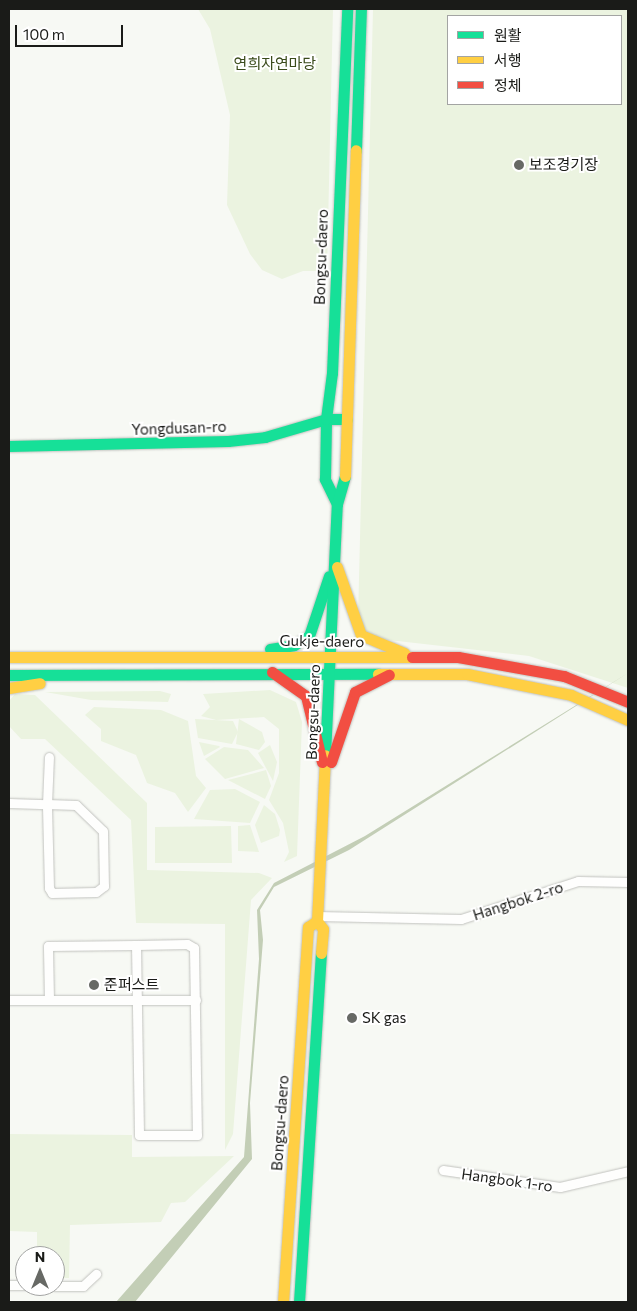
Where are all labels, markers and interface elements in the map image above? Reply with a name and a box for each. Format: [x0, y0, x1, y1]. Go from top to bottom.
scale bar [18, 15, 125, 47]
legend [447, 15, 622, 105]
text: 100 m [23, 25, 65, 43]
text: 원활 [494, 26, 522, 44]
text: 서행 [494, 51, 522, 69]
park label: 연희자연마당 [234, 55, 316, 73]
text: 정체 [494, 76, 522, 94]
place label: 보조경기장 [529, 156, 598, 174]
marker: 보조경기장 [513, 159, 525, 171]
street label: Bongsu-daero [310, 209, 332, 305]
street label: Yongdusan-ro [131, 417, 227, 439]
street label: Gukje-daero [280, 631, 364, 651]
street label: Bongsu-daero [302, 664, 324, 760]
street label: Hangbok 2-ro [471, 878, 565, 924]
place label: 준퍼스트 [104, 976, 159, 994]
marker: 준퍼스트 [88, 979, 100, 991]
place label: SK gas [362, 1009, 406, 1027]
marker: SK gas [346, 1012, 358, 1024]
street label: Bongsu-daero [268, 1074, 292, 1172]
street label: Hangbok 1-ro [460, 1165, 554, 1195]
north arrow [15, 1246, 65, 1296]
text: N [35, 1248, 45, 1265]

